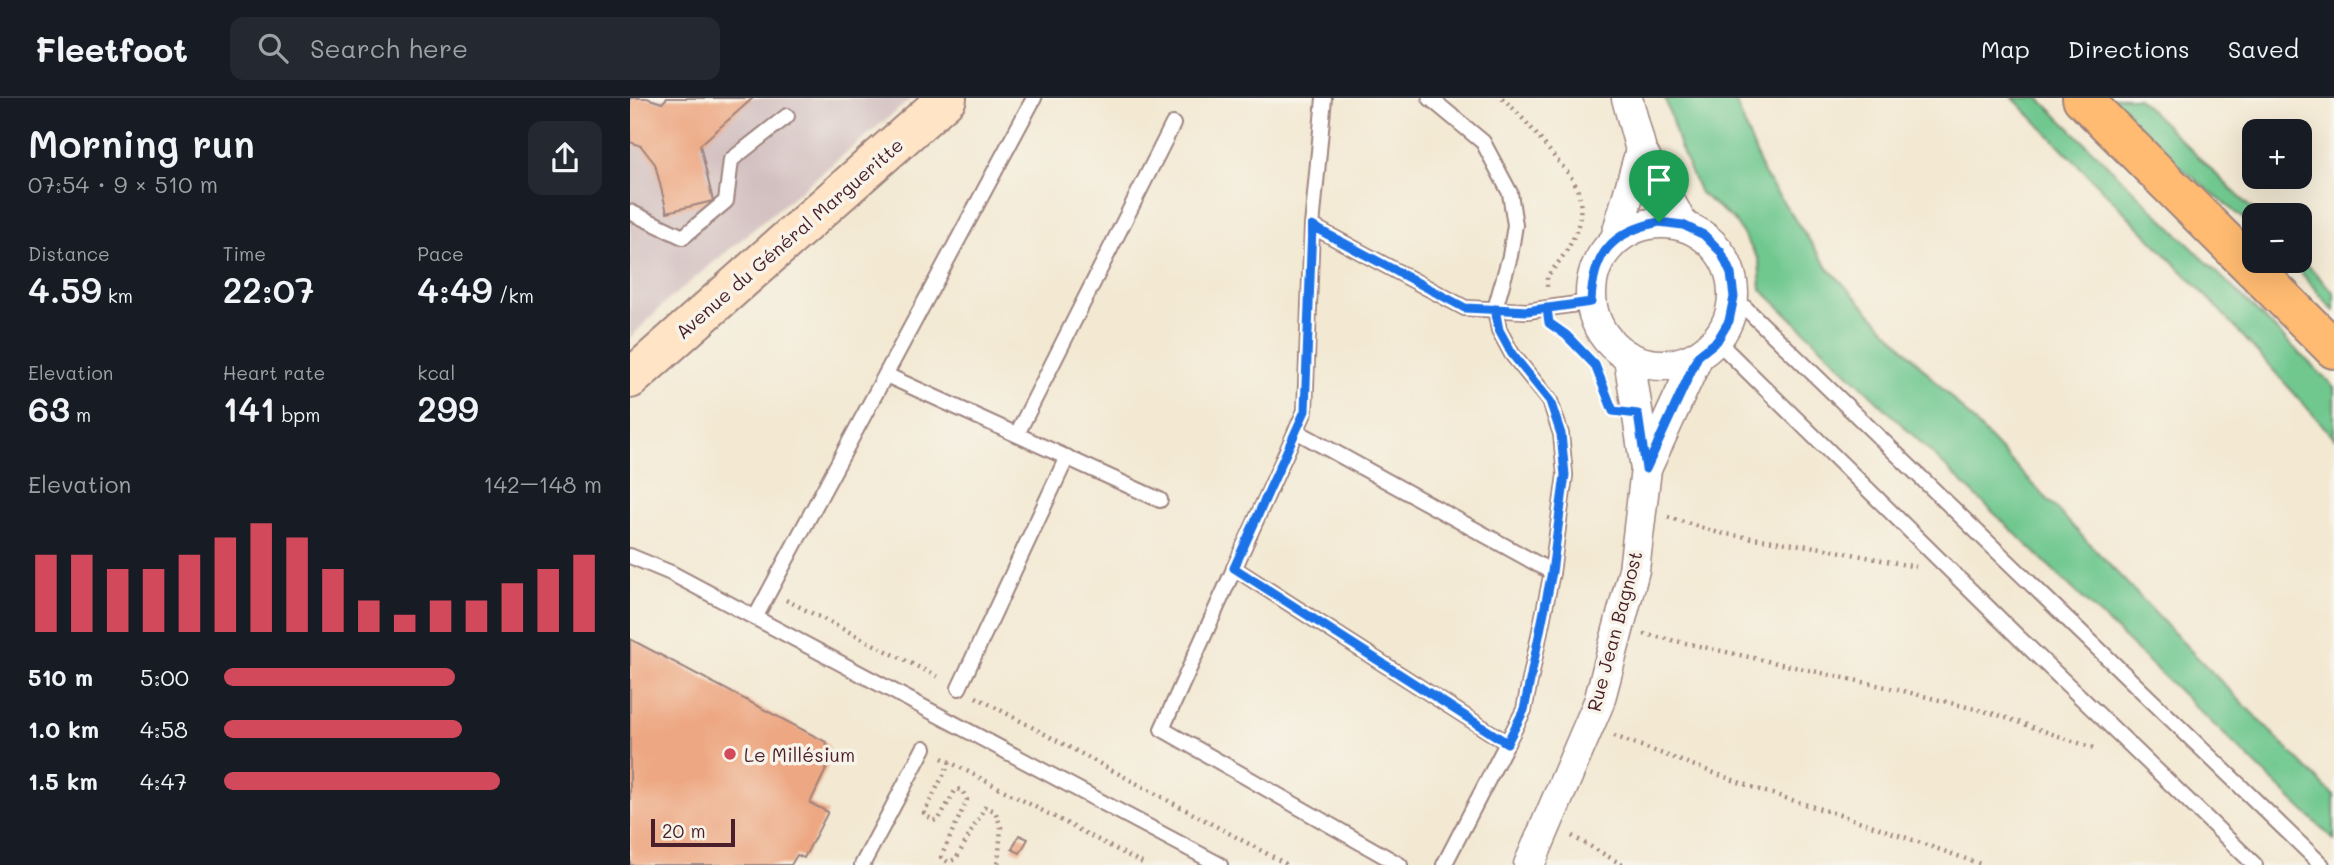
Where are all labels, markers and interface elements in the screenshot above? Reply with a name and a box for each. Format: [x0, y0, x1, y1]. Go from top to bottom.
search box [230, 17, 720, 80]
text: Fleetfoot [35, 27, 188, 70]
icon: search [254, 29, 292, 67]
text: Search here [310, 31, 468, 65]
text: Map [1981, 33, 2030, 64]
text: Directions [2068, 33, 2190, 64]
text: Saved [2228, 33, 2299, 64]
text: Morning run [28, 118, 255, 168]
map controls [2242, 119, 2312, 273]
button: + [2242, 119, 2312, 189]
button: share [528, 121, 602, 195]
street label: Avenue du Général Margueritte [670, 132, 908, 344]
pin [1629, 150, 1689, 222]
icon: arrive [1640, 161, 1678, 199]
text: 07:54 · 9 × 510 m [28, 169, 218, 199]
button: − [2242, 203, 2312, 273]
text: Distance [28, 241, 110, 266]
text: Time [223, 241, 266, 266]
text: Pace [417, 241, 464, 266]
text: 4.59 [28, 266, 102, 312]
text: 22:07 [223, 266, 314, 312]
text: 4:49 [417, 266, 493, 312]
text: km [102, 283, 133, 308]
text: /km [493, 283, 534, 308]
text: Elevation [28, 360, 113, 385]
text: Heart rate [223, 360, 325, 385]
text: kcal [417, 360, 455, 385]
text: 63 [28, 385, 70, 431]
text: 141 [223, 385, 275, 431]
text: 299 [417, 385, 479, 431]
text: m [70, 402, 91, 427]
text: bpm [275, 402, 320, 427]
text: Elevation [28, 469, 131, 499]
text: 142–148 m [483, 469, 602, 499]
street label: Rue Jean Bagnost [1581, 548, 1647, 714]
text: 510 m [28, 662, 93, 692]
text: 5:00 [140, 662, 189, 692]
text: 1.0 km [28, 714, 99, 744]
text: 4:58 [140, 714, 188, 744]
place label: Le Millésium [744, 742, 855, 767]
marker: Le Millésium [722, 746, 738, 762]
text: 1.5 km [28, 766, 98, 796]
text: 4:47 [140, 766, 187, 796]
scale bar [651, 816, 735, 848]
text: 20 m [662, 818, 706, 843]

